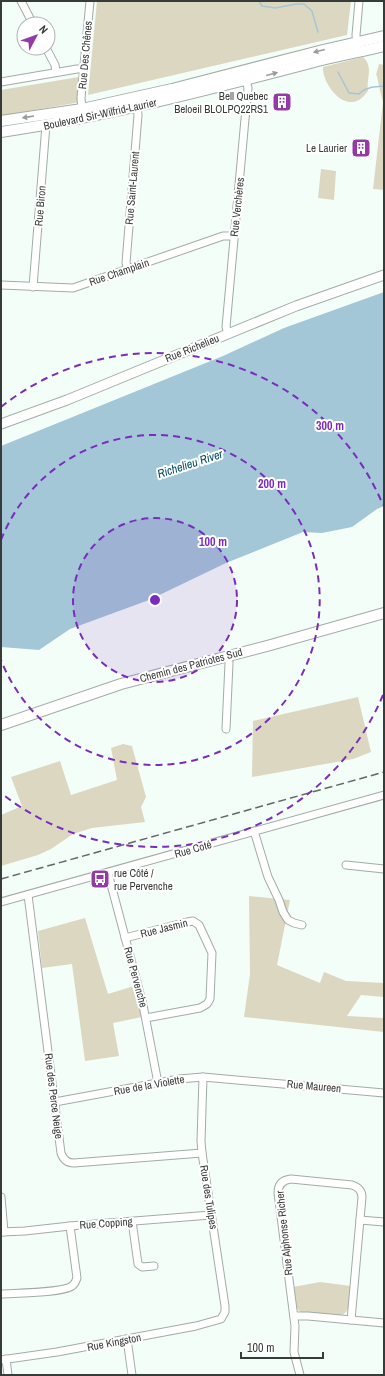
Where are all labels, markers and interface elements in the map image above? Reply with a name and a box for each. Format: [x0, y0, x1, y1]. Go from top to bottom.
north arrow [16, 16, 56, 56]
street label: Rue Des Chênes [75, 20, 95, 90]
text: N [36, 22, 51, 36]
one-way arrow [312, 48, 324, 54]
one-way arrow [265, 70, 278, 76]
place label: Bell Quebec Beloeil BLOLPQ22RS1 [174, 89, 268, 116]
building icon: Bell Quebec Beloeil BLOLPQ22RS1 [271, 91, 293, 113]
street label: Boulevard Sir-Wilfrid-Laurier [42, 95, 158, 133]
one-way arrow [22, 114, 34, 120]
building icon: Le Laurier [350, 137, 372, 159]
place label: Le Laurier [306, 141, 347, 155]
street label: Rue Saint-Laurent [122, 150, 142, 225]
street label: Rue Verchères [227, 176, 247, 237]
street label: Rue Biron [31, 185, 49, 227]
street label: Rue Champlain [87, 255, 151, 289]
street label: Rue Richelieu [163, 331, 221, 365]
text: 300 m [316, 418, 344, 434]
water label: Richelieu River [155, 446, 225, 482]
text: 200 m [258, 476, 286, 492]
text: 100 m [199, 534, 227, 550]
centre of rings [148, 593, 162, 607]
street label: Chemin des Patriotes Sud [138, 645, 244, 685]
street label: Rue Coté [173, 837, 213, 861]
place label: rue Côté / rue Pervenche [114, 866, 173, 893]
bus stop icon: rue Côté / rue Pervenche [89, 868, 111, 890]
street label: Rue Jasmin [139, 915, 189, 941]
street label: Rue Pervenche [121, 945, 151, 1009]
street label: Rue des Perce Neige [42, 1052, 66, 1140]
street label: Rue de la Violette [113, 1072, 185, 1098]
street label: Rue Maureen [286, 1077, 342, 1095]
street label: Rue des Tulipes [197, 1164, 221, 1231]
street label: Rue Alphonse Richer [273, 1190, 295, 1276]
street label: Rue Copping [79, 1214, 133, 1232]
street label: Rue Kingston [86, 1330, 142, 1354]
scale bar [241, 1334, 323, 1360]
text: 100 m [247, 1340, 274, 1356]

